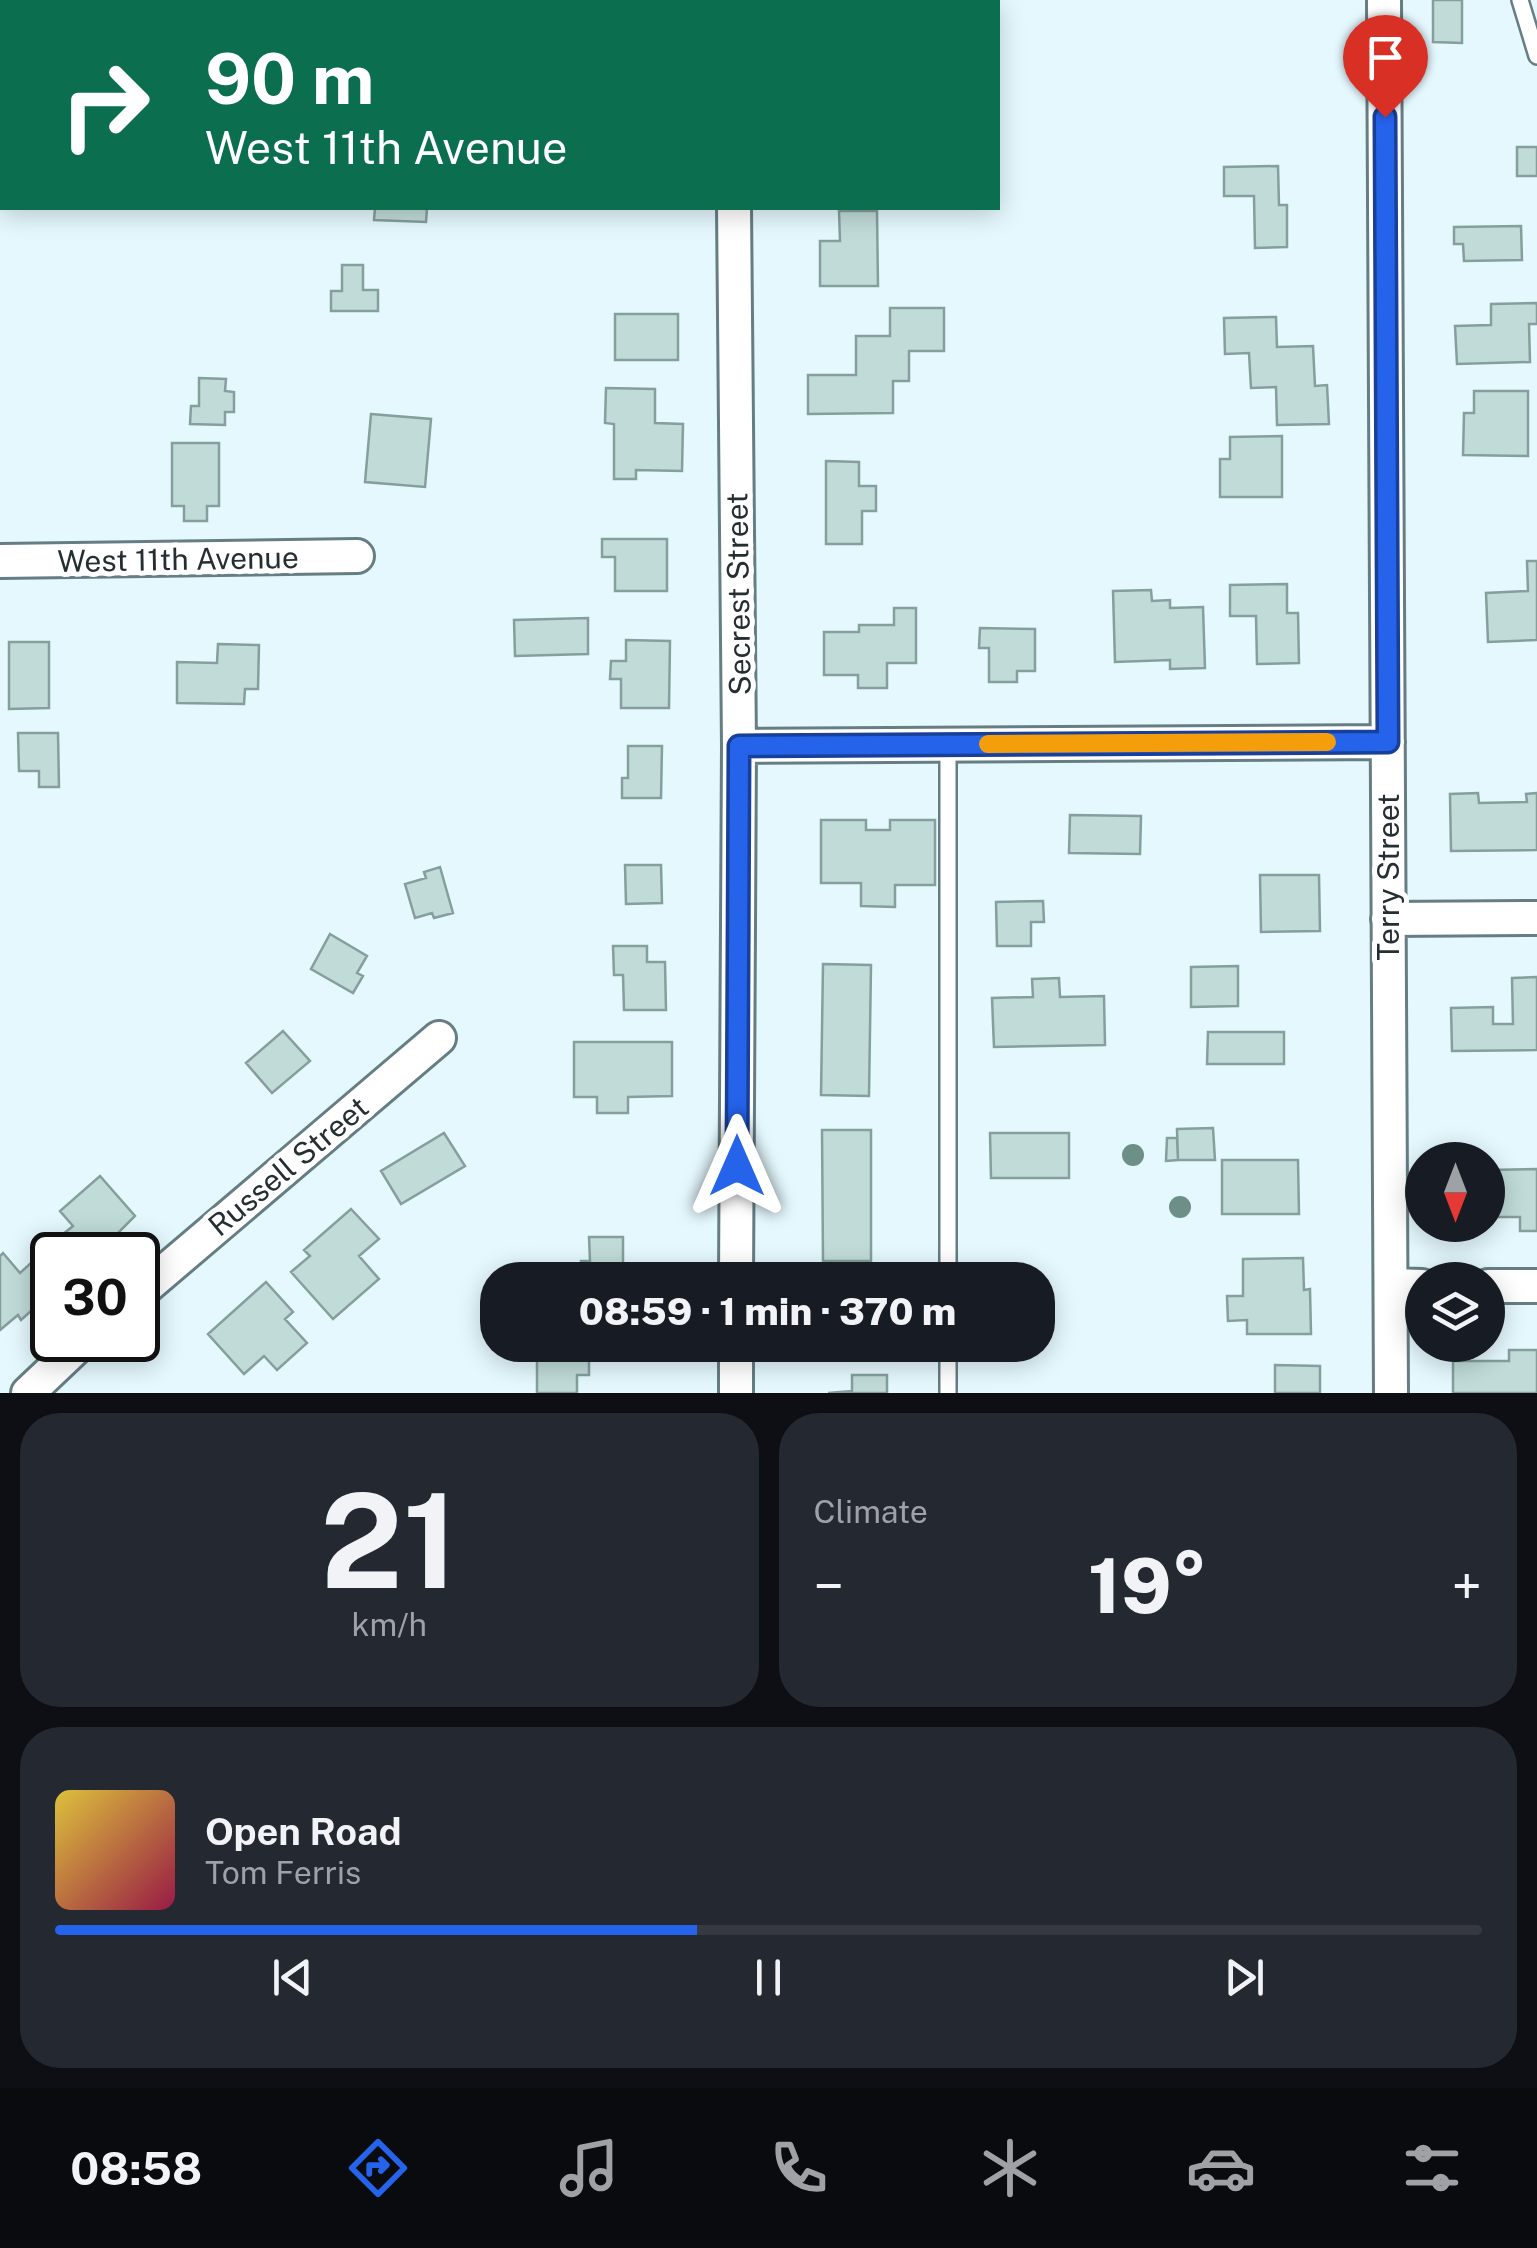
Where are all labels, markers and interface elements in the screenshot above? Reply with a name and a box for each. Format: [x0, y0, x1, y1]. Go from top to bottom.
pin [1343, 15, 1428, 118]
icon: arrive [1358, 30, 1413, 85]
text: 90 m [205, 37, 375, 120]
icon: right [40, 40, 170, 170]
text: West 11th Avenue [205, 121, 567, 174]
street label: Secrest Street [718, 492, 758, 696]
street label: West 11th Avenue [57, 539, 299, 579]
street label: Terry Street [1370, 793, 1406, 961]
street label: Russell Street [201, 1089, 375, 1243]
position arrow [685, 1114, 789, 1218]
north arrow [1405, 1142, 1505, 1242]
map controls [1405, 1142, 1505, 1362]
speed limit sign: 30 [30, 1232, 160, 1362]
button: layers [1405, 1262, 1505, 1362]
text: 08:59 · 1 min · 370 m [579, 1289, 956, 1334]
text: 21 [320, 1465, 458, 1617]
text: Climate [814, 1493, 928, 1530]
text: 19° [1088, 1542, 1207, 1630]
text: − [814, 1554, 844, 1618]
text: + [1452, 1554, 1482, 1618]
text: km/h [352, 1606, 427, 1643]
text: Open Road [205, 1809, 402, 1854]
text: Tom Ferris [205, 1854, 361, 1891]
icon: previous [265, 1950, 320, 2005]
icon: pause [741, 1950, 796, 2005]
icon: next [1217, 1950, 1272, 2005]
icon: directions [343, 2133, 413, 2203]
icon: music [554, 2133, 624, 2203]
icon: phone [764, 2133, 834, 2203]
icon: climate [975, 2133, 1045, 2203]
icon: car [1186, 2133, 1256, 2203]
icon: filters [1397, 2133, 1467, 2203]
text: 08:58 [70, 2142, 202, 2195]

